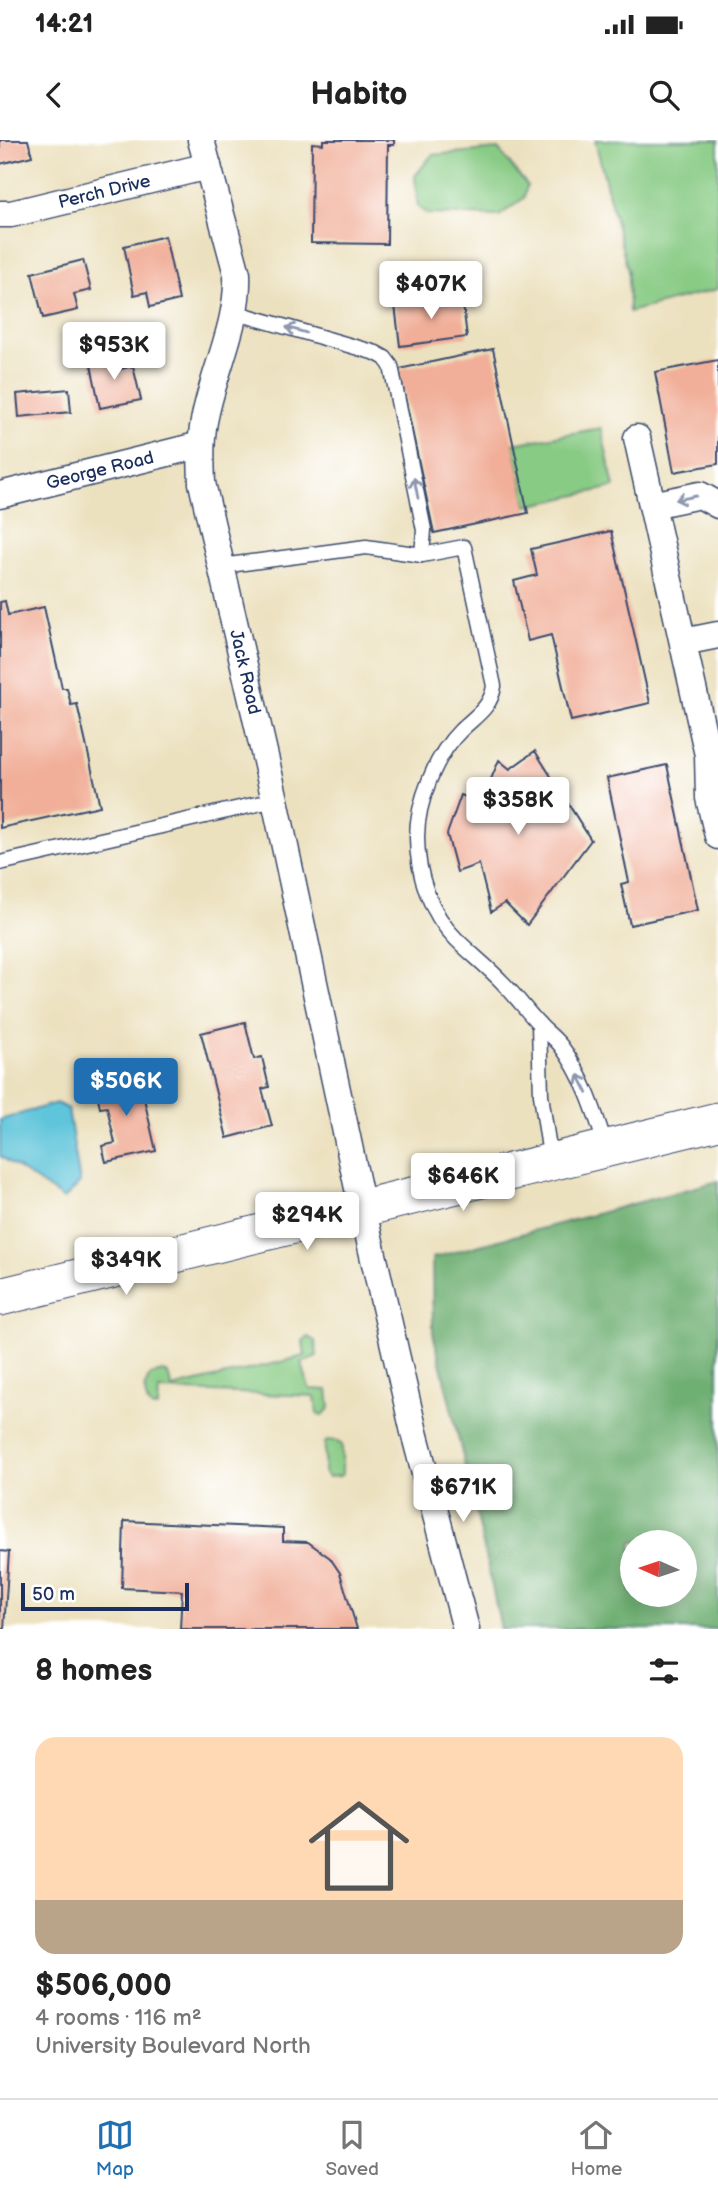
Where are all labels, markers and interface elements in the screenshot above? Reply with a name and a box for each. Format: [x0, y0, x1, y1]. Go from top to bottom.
text: 14:21 [35, 9, 93, 40]
text: Habito [310, 75, 408, 114]
icon: back [35, 76, 73, 114]
icon: search [645, 76, 683, 114]
street label: Perch Drive [56, 170, 153, 213]
pin: $407K [382, 262, 480, 321]
text: $407K [395, 270, 467, 298]
pin: $953K [65, 322, 163, 382]
one-way arrow [286, 322, 308, 335]
text: $953K [79, 331, 149, 359]
street label: George Road [44, 446, 156, 494]
one-way arrow [408, 477, 422, 500]
one-way arrow [675, 492, 698, 506]
street label: Jack Road [226, 628, 265, 716]
pin: $358K [469, 778, 567, 837]
text: $358K [482, 786, 554, 814]
pin: $506K [77, 1058, 175, 1118]
text: $506K [90, 1067, 162, 1095]
one-way arrow [575, 1074, 589, 1095]
pin: $646K [414, 1154, 512, 1213]
text: $646K [427, 1162, 499, 1190]
pin: $294K [258, 1192, 356, 1252]
text: $294K [271, 1201, 343, 1229]
pin: $349K [77, 1238, 175, 1297]
text: $349K [90, 1246, 162, 1274]
pin: $671K [414, 1464, 512, 1524]
text: $671K [429, 1473, 497, 1501]
north arrow [620, 1530, 696, 1606]
map controls [620, 1530, 697, 1607]
scale bar [21, 1580, 189, 1612]
text: 50 m [32, 1583, 75, 1606]
icon: filters [645, 1652, 683, 1690]
text: 8 homes [35, 1653, 152, 1689]
icon: home [296, 1783, 422, 1909]
text: $506,000 [35, 1968, 172, 2004]
text: 4 rooms · 116 m² [35, 2004, 202, 2032]
text: University Boulevard North [35, 2032, 311, 2060]
tab: Map [96, 2116, 134, 2181]
tab: Saved [326, 2116, 379, 2181]
tab: Home [571, 2116, 622, 2181]

